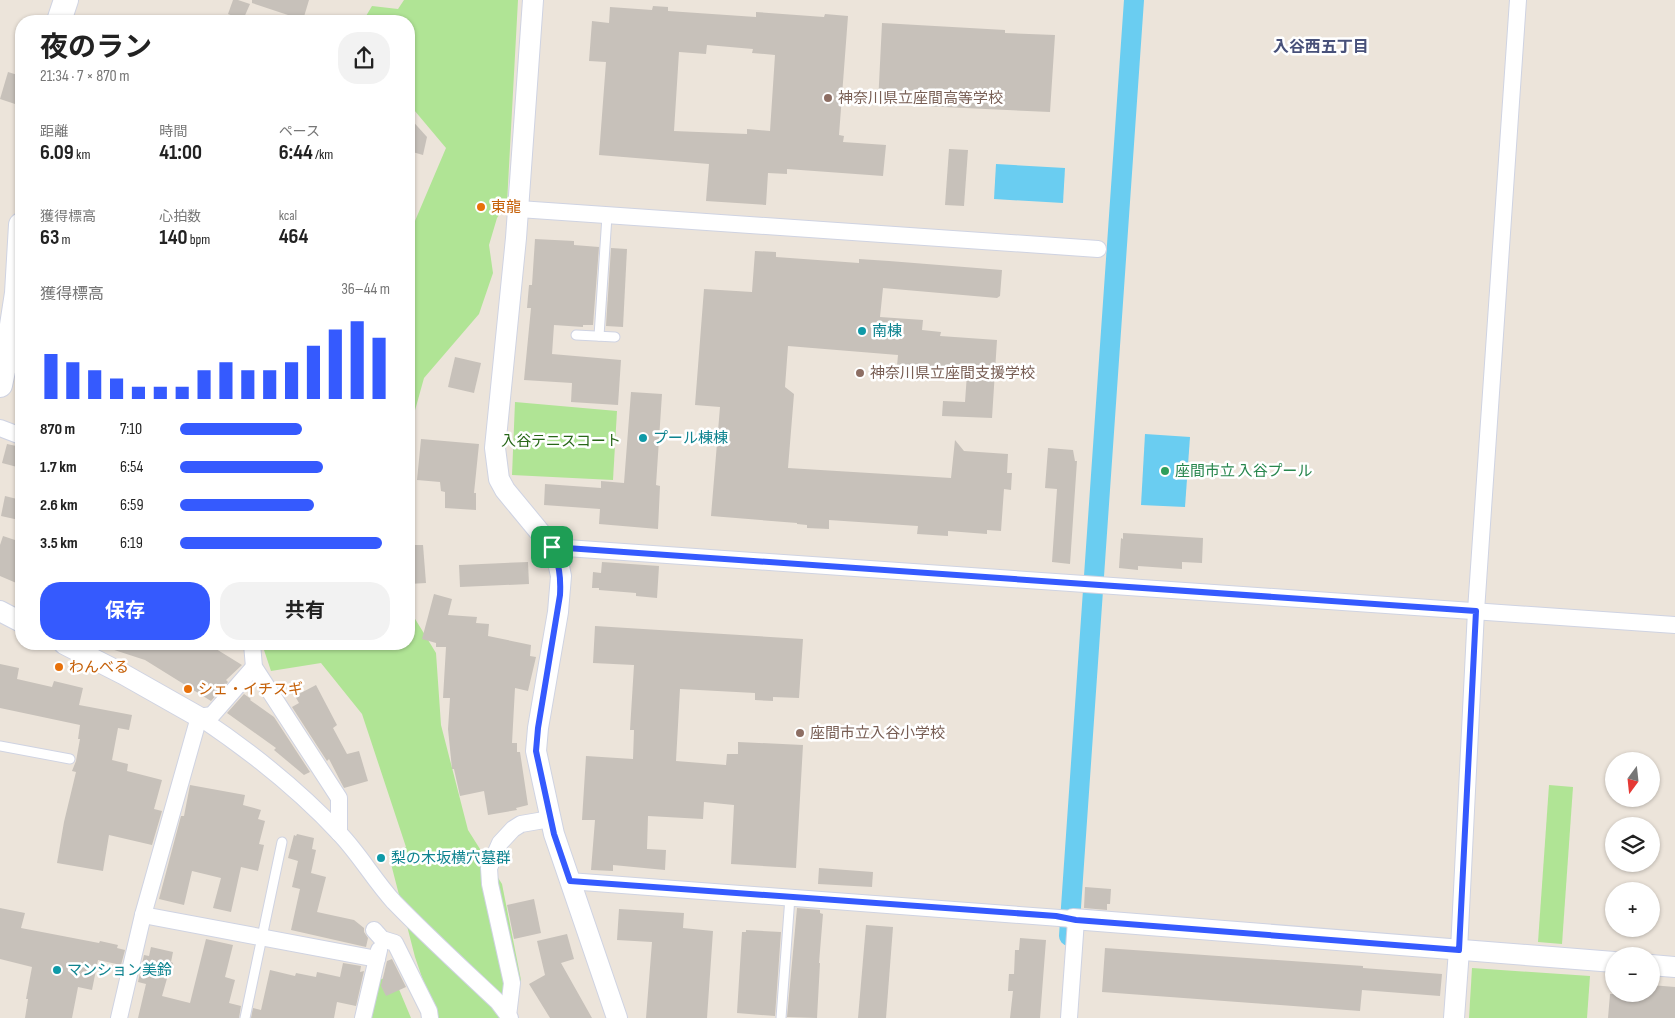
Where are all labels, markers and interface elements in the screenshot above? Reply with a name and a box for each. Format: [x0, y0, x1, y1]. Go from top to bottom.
text: 夜のラン [40, 31, 152, 64]
button: share [338, 32, 390, 84]
district label: 入谷西五丁目 [1273, 38, 1369, 57]
text: 21:34 · 7 × 870 m [40, 67, 130, 86]
place label: 神奈川県立座間高等学校 [838, 89, 1003, 108]
marker: 神奈川県立座間高等学校 [822, 92, 834, 104]
text: 距離 [40, 123, 68, 140]
text: 時間 [159, 123, 187, 140]
text: ペース [279, 123, 320, 140]
text: 6.09 [40, 140, 74, 165]
text: 41:00 [159, 140, 202, 165]
text: 6:44 [279, 140, 313, 165]
text: km [74, 146, 90, 163]
text: /km [313, 146, 333, 163]
place label: 東龍 [491, 198, 521, 217]
marker: 東龍 [475, 201, 487, 213]
text: kcal [279, 207, 297, 224]
text: 獲得標高 [40, 208, 96, 225]
text: 心拍数 [159, 208, 201, 225]
text: 464 [279, 224, 308, 249]
text: 63 [40, 225, 59, 250]
text: 140 [159, 225, 188, 250]
text: m [59, 231, 71, 248]
text: bpm [188, 231, 210, 248]
text: 36–44 m [341, 280, 390, 299]
text: 獲得標高 [40, 285, 104, 304]
place label: 南棟 [872, 322, 902, 341]
marker: 南棟 [856, 325, 868, 337]
place label: 神奈川県立座間支援学校 [870, 364, 1035, 383]
marker: 神奈川県立座間支援学校 [854, 367, 866, 379]
text: 870 m [40, 420, 75, 439]
text: 7:10 [120, 420, 142, 439]
place label: プール棟棟 [653, 429, 728, 448]
park label: 入谷テニスコート [501, 432, 621, 451]
marker: プール棟棟 [637, 432, 649, 444]
text: 1.7 km [40, 458, 77, 477]
text: 6:54 [120, 458, 143, 477]
place label: 座間市立 入谷プール [1175, 462, 1312, 481]
marker: 座間市立 入谷プール [1159, 465, 1171, 477]
text: 2.6 km [40, 496, 78, 515]
text: 6:59 [120, 496, 144, 515]
pin [531, 526, 573, 568]
icon: arrive [538, 533, 566, 561]
text: 3.5 km [40, 534, 78, 553]
text: 6:19 [120, 534, 143, 553]
button: 保存 [40, 582, 210, 640]
button: 共有 [220, 582, 390, 640]
place label: わんべる [69, 658, 129, 677]
marker: わんべる [53, 661, 65, 673]
place label: シェ・イチスギ [198, 680, 303, 699]
marker: シェ・イチスギ [182, 683, 194, 695]
place label: 座間市立入谷小学校 [810, 724, 945, 743]
marker: 座間市立入谷小学校 [794, 727, 806, 739]
north arrow [1605, 752, 1660, 808]
map controls [1605, 752, 1660, 1002]
button: layers [1605, 817, 1660, 872]
place label: 梨の木坂横穴墓群 [391, 849, 511, 868]
marker: 梨の木坂横穴墓群 [375, 852, 387, 864]
button: + [1605, 882, 1660, 937]
button: − [1605, 947, 1660, 1002]
place label: マンション美鈴 [67, 961, 172, 980]
marker: マンション美鈴 [51, 964, 63, 976]

